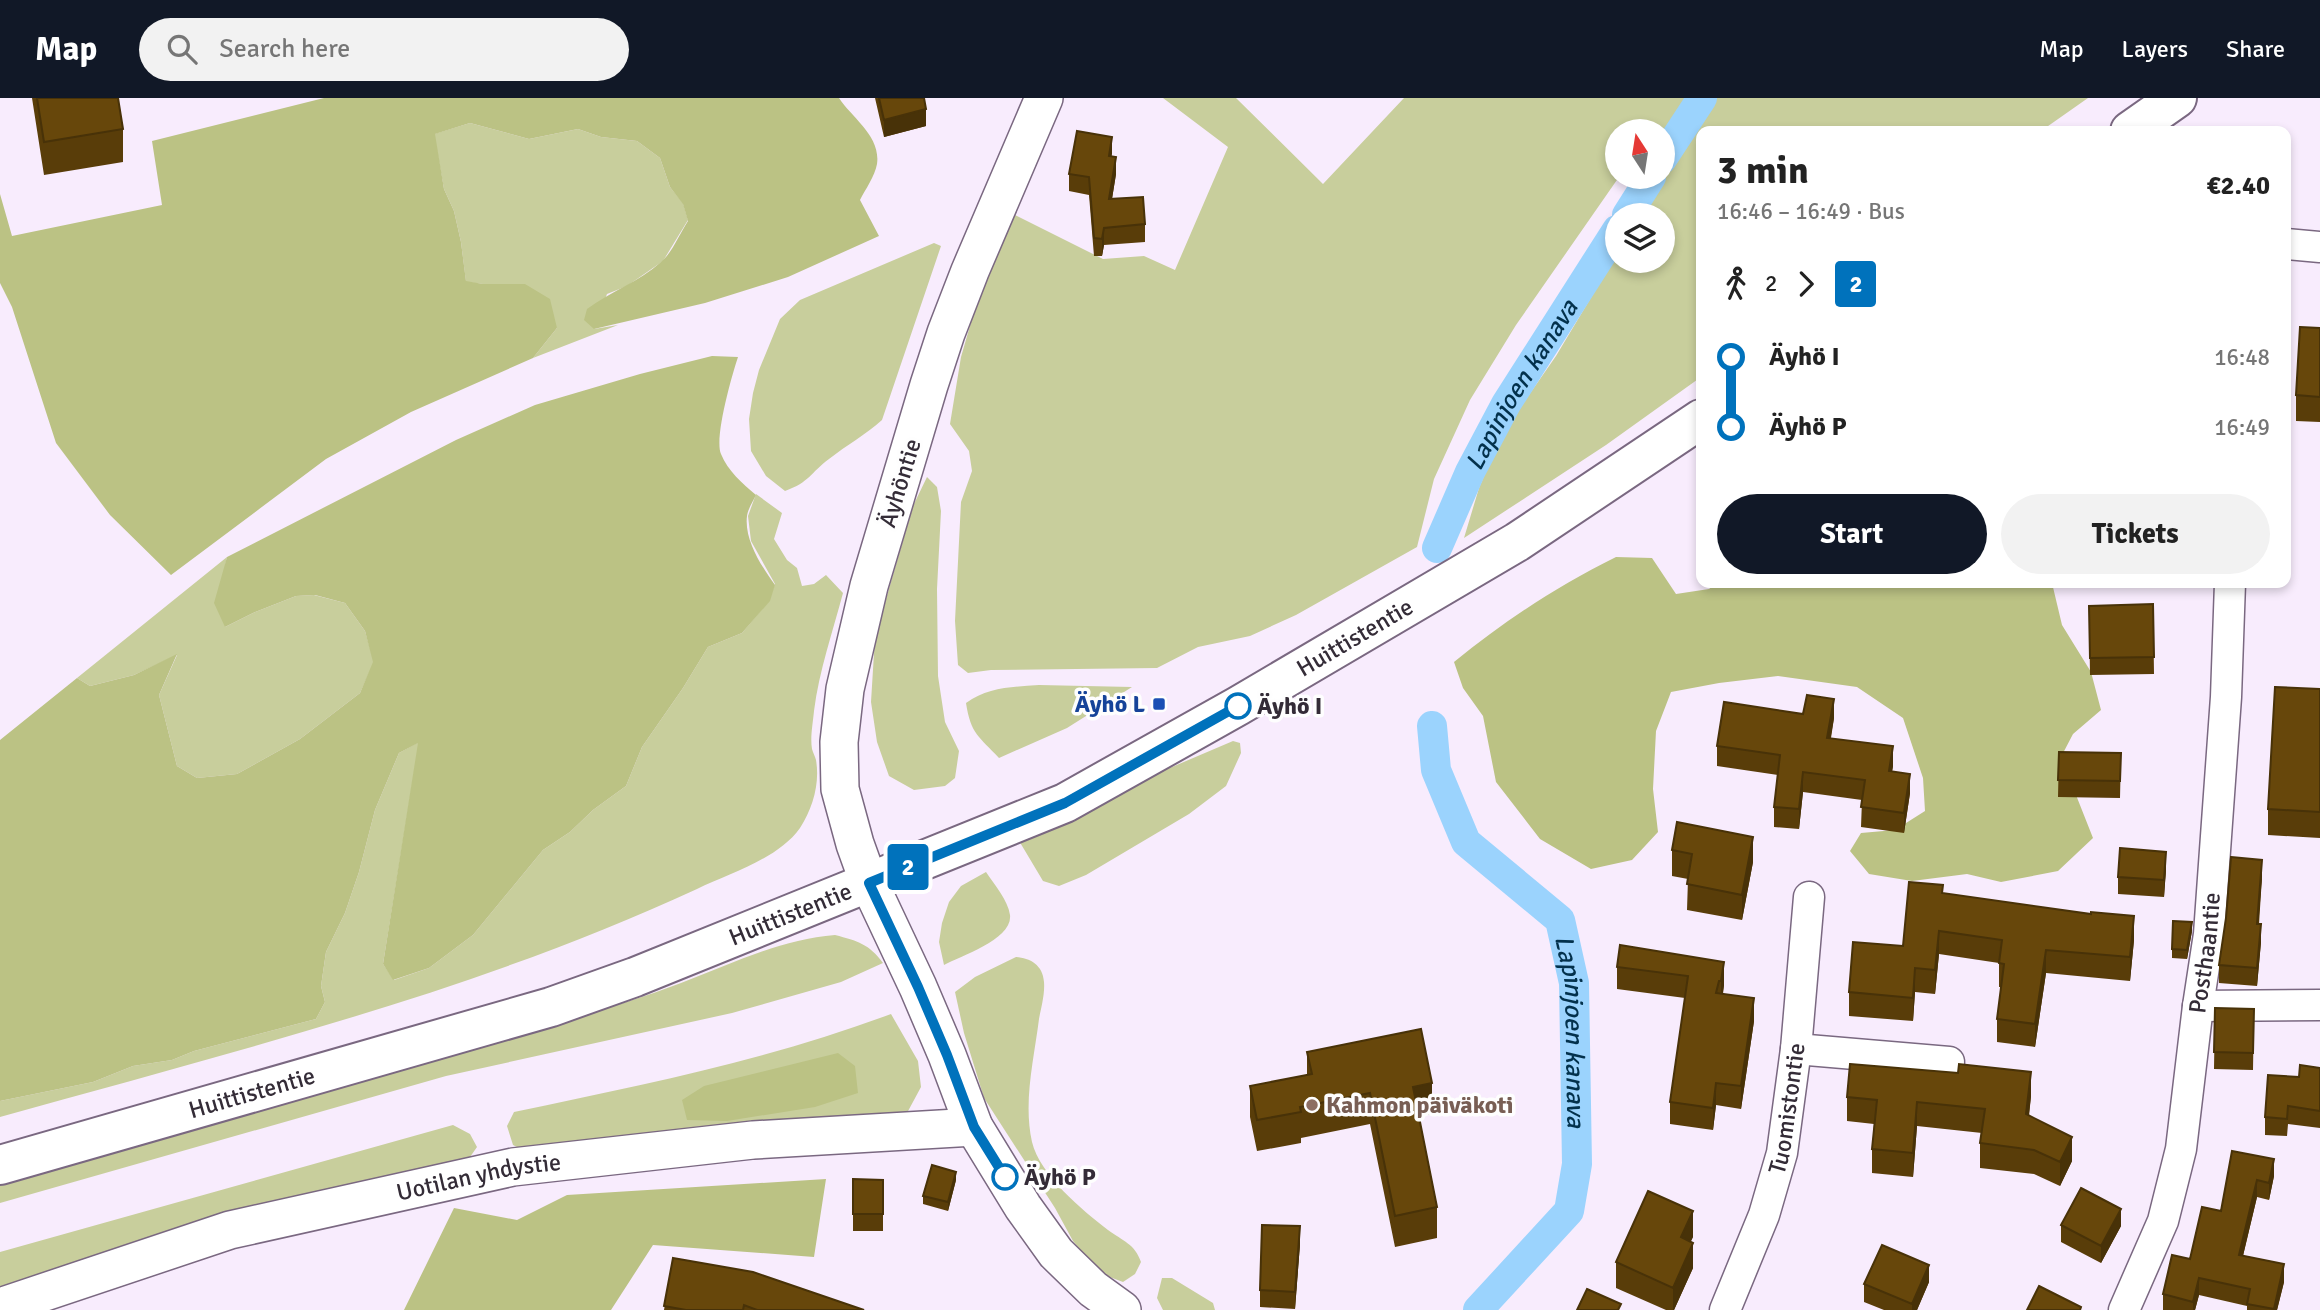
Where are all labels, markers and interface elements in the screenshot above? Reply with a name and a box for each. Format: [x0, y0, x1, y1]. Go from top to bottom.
search box [139, 18, 629, 81]
text: Map [35, 29, 97, 70]
icon: search [163, 30, 201, 68]
text: Search here [219, 33, 350, 65]
text: Map [2039, 34, 2084, 64]
text: Layers [2122, 34, 2188, 64]
text: Share [2226, 34, 2285, 64]
north arrow [1605, 119, 1675, 189]
map controls [1605, 119, 1675, 273]
text: 3 min [1717, 147, 1809, 194]
text: €2.40 [2206, 170, 2270, 202]
text: 16:46 – 16:49 · Bus [1717, 197, 1905, 226]
button: layers [1605, 203, 1675, 273]
icon: walk [1717, 265, 1755, 303]
icon: forward [1787, 265, 1825, 303]
text: 2 [1765, 269, 1777, 298]
text: 2 [1849, 269, 1862, 299]
water label: Lapinjoen kanava [1459, 293, 1586, 476]
text: Äyhö I [1769, 341, 1840, 373]
text: 16:48 [2214, 343, 2270, 372]
text: Äyhö P [1769, 411, 1847, 443]
text: 16:49 [2214, 413, 2270, 442]
street label: Äyhöntie [872, 435, 928, 531]
button: Start [1717, 494, 1987, 574]
button: Tickets [2001, 494, 2270, 574]
street label: Huittistentie [1291, 591, 1418, 683]
place label: Äyhö L [1075, 689, 1145, 719]
place label: Äyhö I [1257, 691, 1322, 721]
marker: Äyhö I [1225, 693, 1251, 719]
marker: Äyhö L [1151, 696, 1167, 712]
line badge: 2 [885, 844, 931, 890]
text: 2 [902, 852, 914, 882]
street label: Huittistentie [724, 876, 856, 952]
street label: Posthaantie [2182, 891, 2227, 1015]
water label: Lapinjoen kanava [1547, 932, 1591, 1129]
street label: Tuomistontie [1762, 1042, 1811, 1178]
street label: Huittistentie [185, 1060, 319, 1125]
place label: Kahmon päiväkoti [1326, 1090, 1513, 1120]
marker: Kahmon päiväkoti [1304, 1097, 1320, 1113]
street label: Uotilan yhdystie [394, 1147, 562, 1207]
place label: Äyhö P [1024, 1162, 1096, 1192]
marker: Äyhö P [992, 1164, 1018, 1190]

